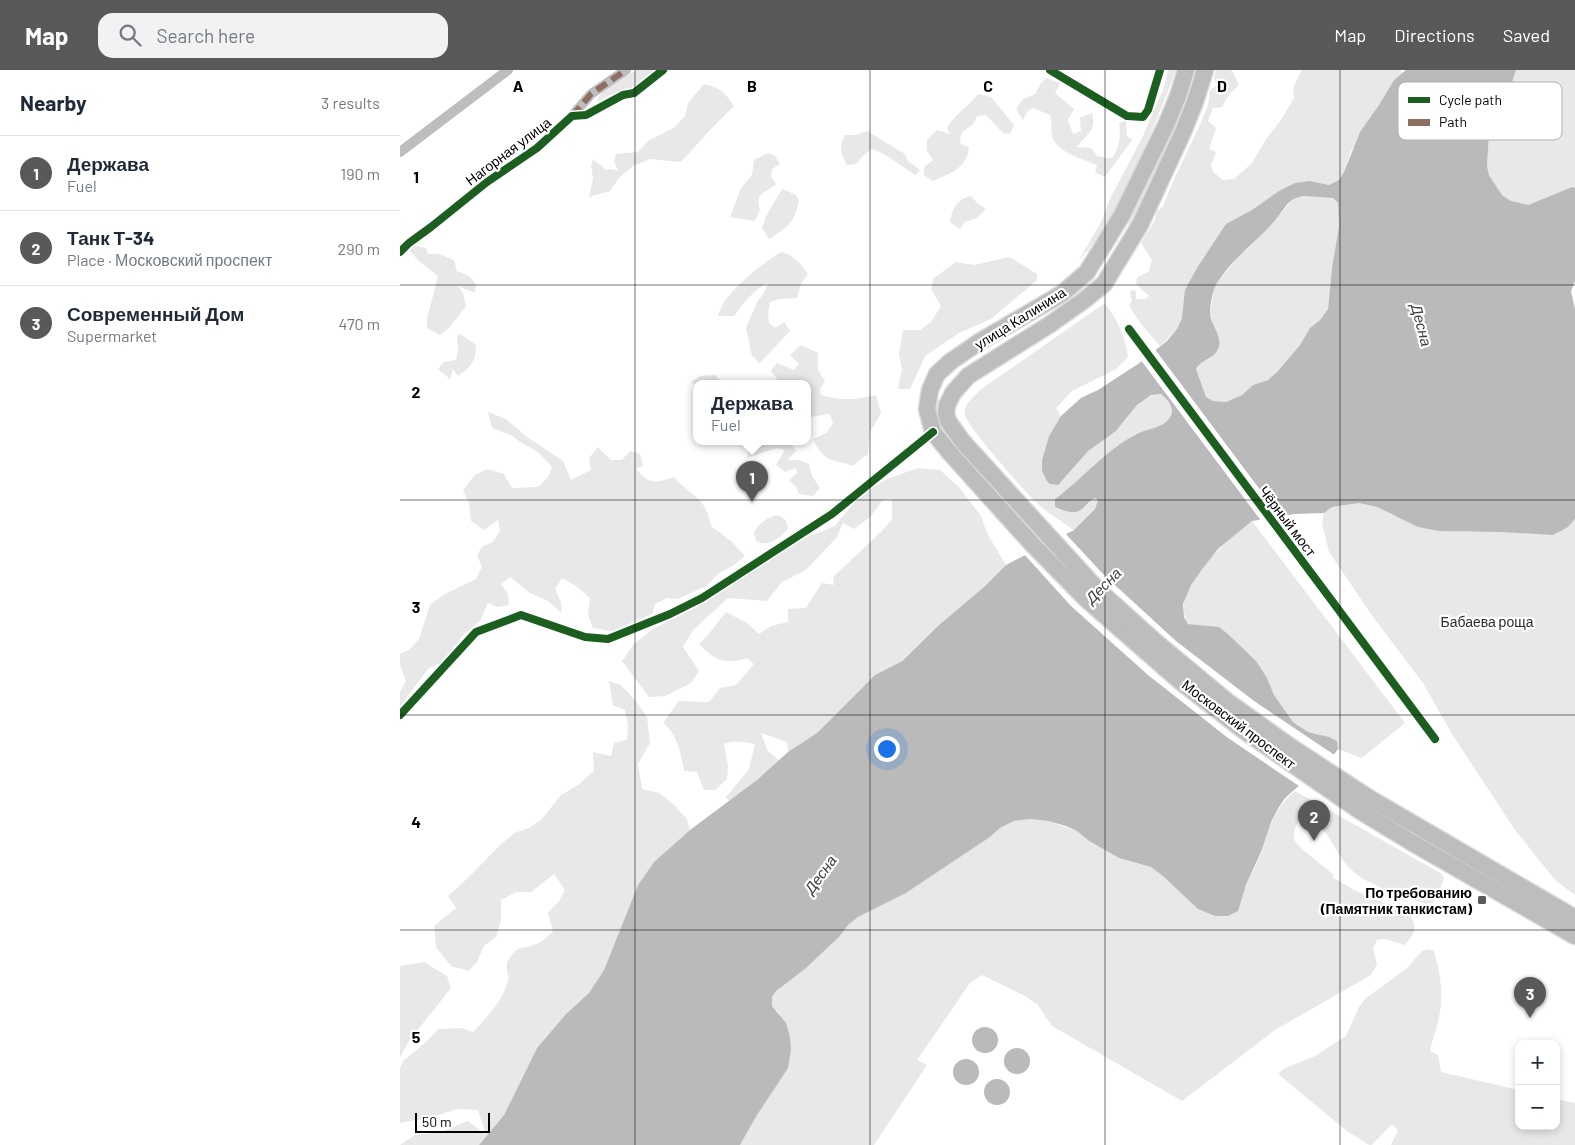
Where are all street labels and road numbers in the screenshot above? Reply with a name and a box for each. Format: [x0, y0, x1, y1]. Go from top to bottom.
street label: Нагорная улица [462, 113, 554, 189]
street label: улица Калинина [971, 283, 1069, 353]
street label: Чёрный мост [1256, 482, 1320, 560]
street label: Московский проспект [1179, 676, 1300, 773]

